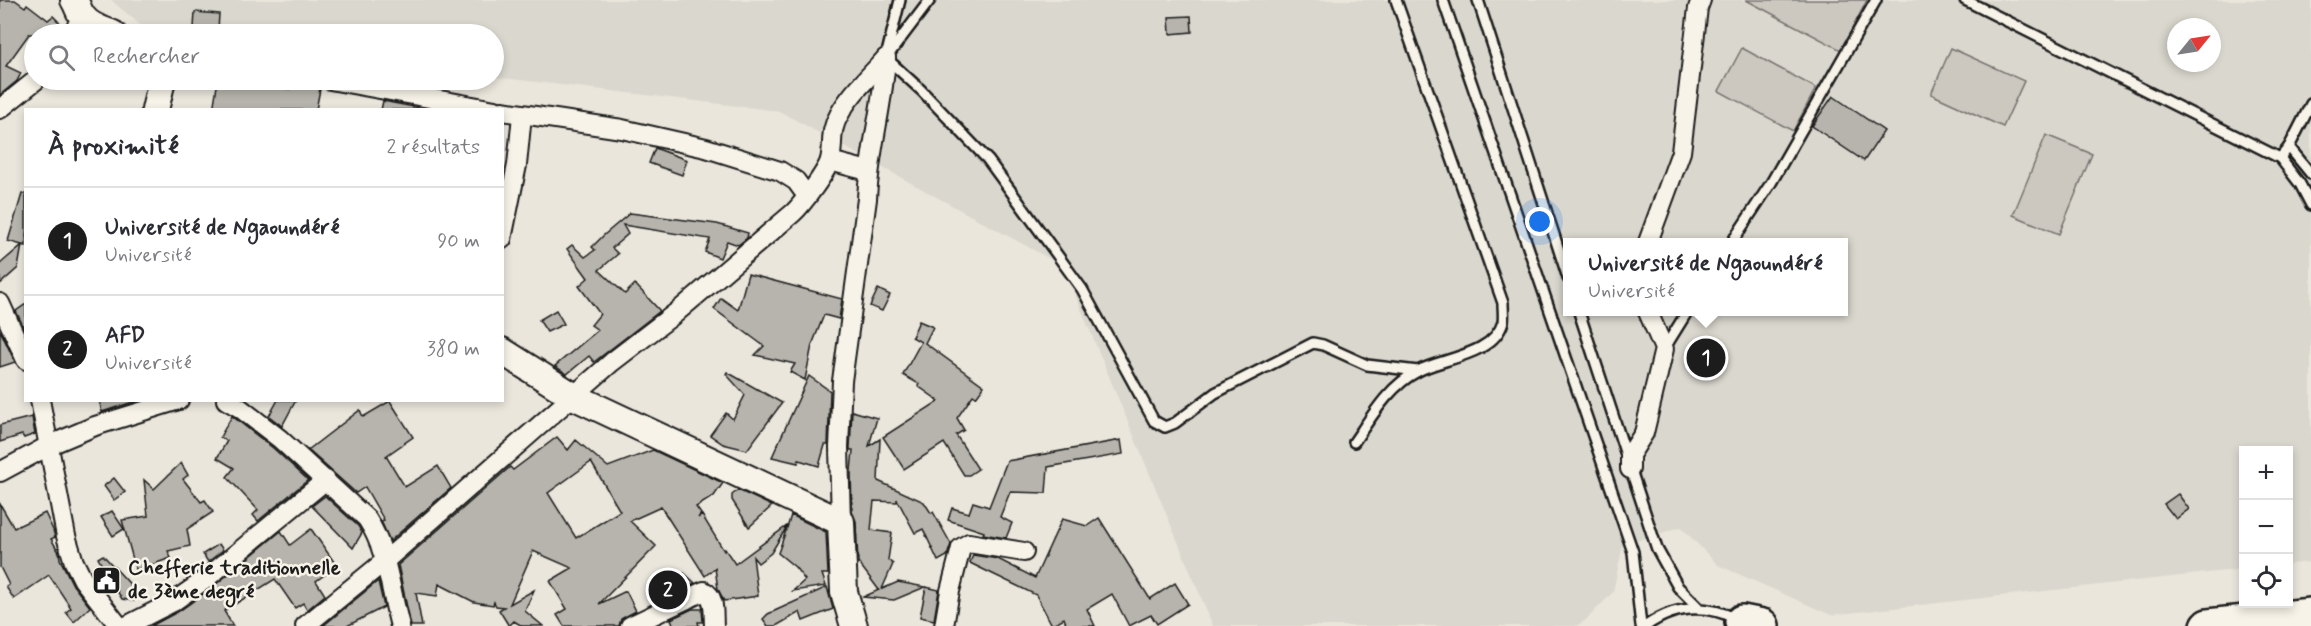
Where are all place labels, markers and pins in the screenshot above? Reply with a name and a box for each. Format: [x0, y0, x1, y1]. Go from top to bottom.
pin: 1 [1686, 336, 1726, 380]
place label: Chefferie traditionnelle de 3ème degré [128, 554, 341, 608]
public building icon: Chefferie traditionnelle de 3ème degré [91, 564, 123, 596]
pin: 2 [648, 568, 688, 612]

